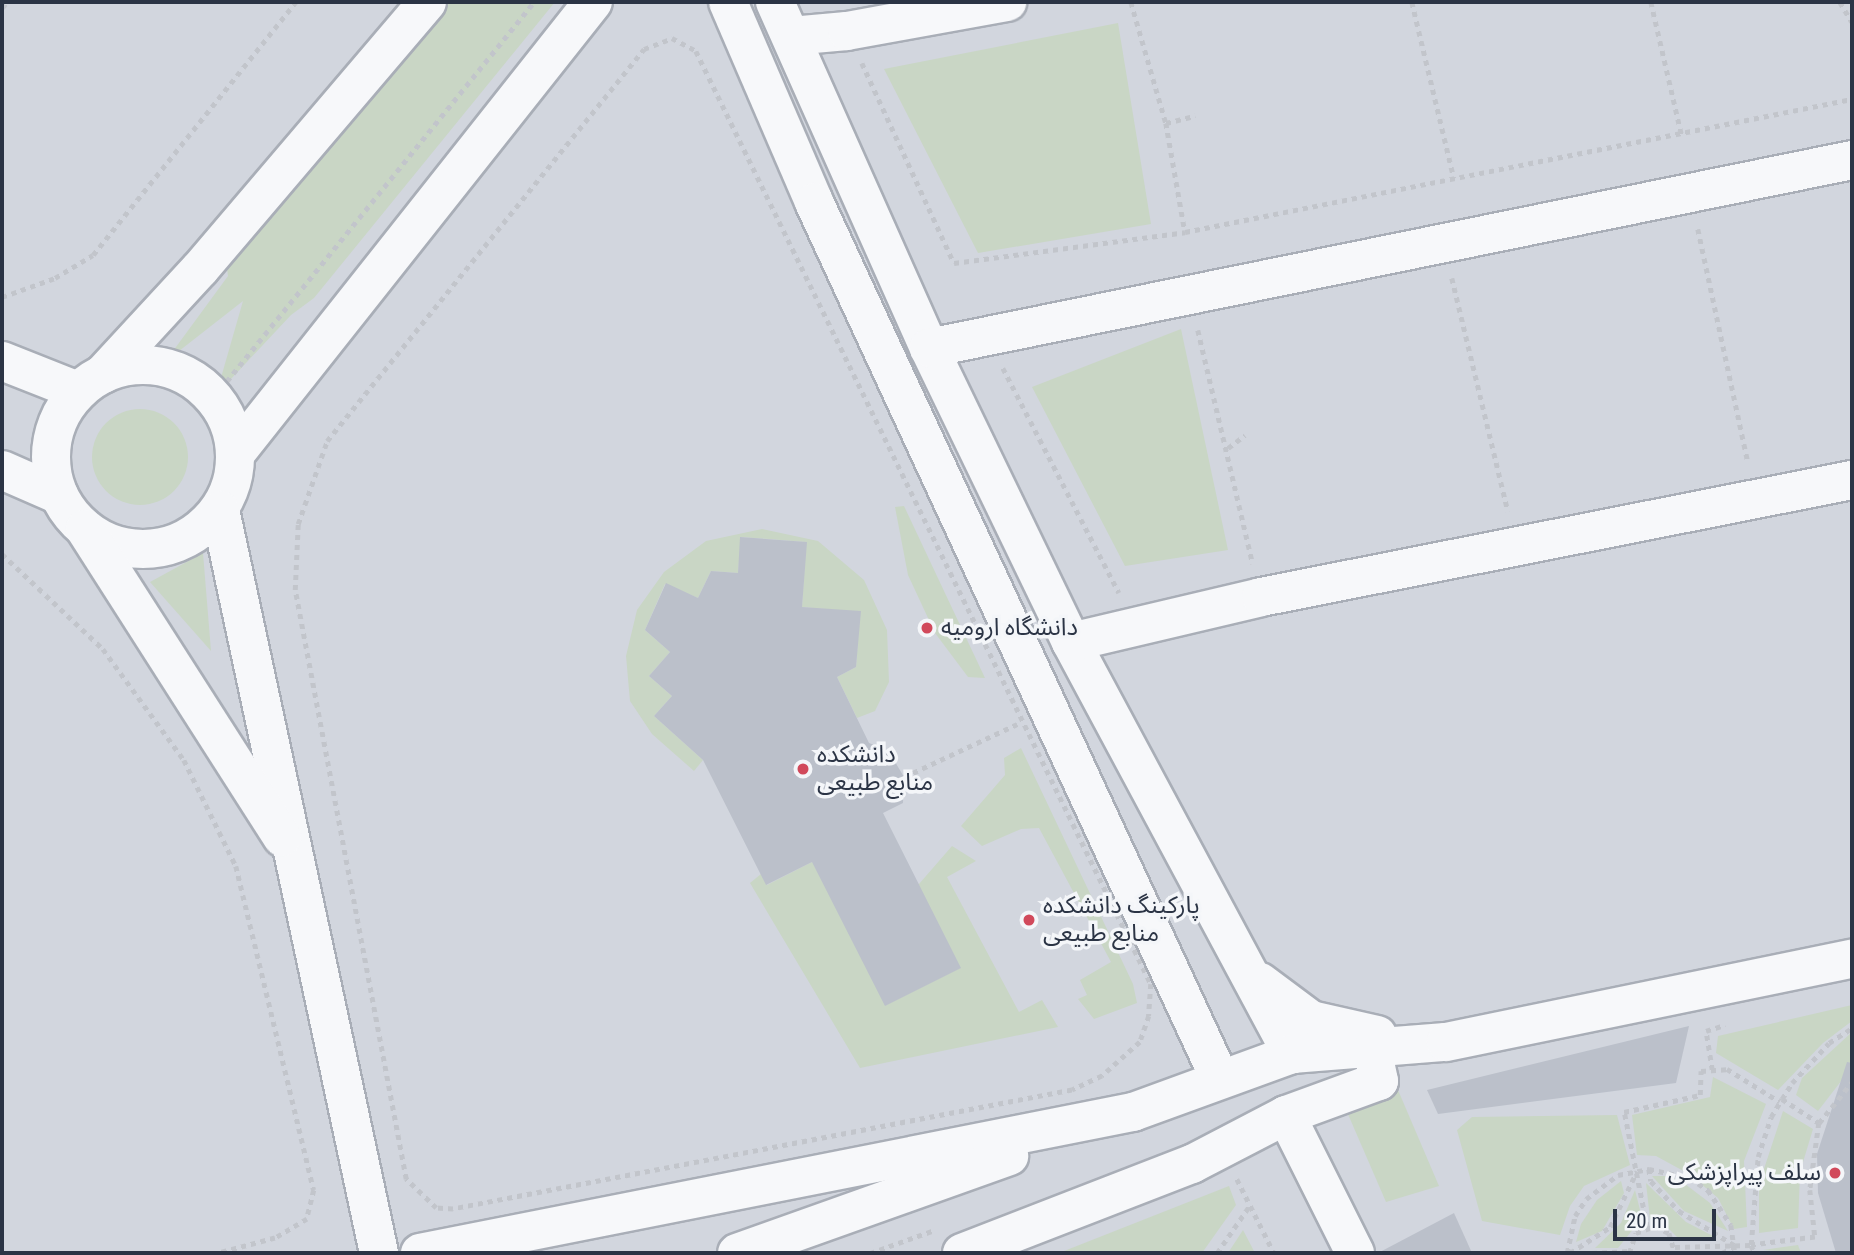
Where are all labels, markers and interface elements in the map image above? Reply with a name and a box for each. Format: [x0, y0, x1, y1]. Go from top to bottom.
place label: دانشگاه ارومیه [941, 614, 1078, 642]
marker: دانشگاه ارومیه [919, 620, 935, 636]
place label: دانشکده منابع طبیعی [817, 741, 933, 797]
marker: دانشکده منابع طبیعی [795, 761, 811, 777]
place label: پارکینگ دانشکده منابع طبیعی [1043, 892, 1200, 948]
marker: پارکینگ دانشکده منابع طبیعی [1021, 912, 1037, 928]
place label: سلف پیراپزشکی [1668, 1159, 1821, 1187]
marker: سلف پیراپزشکی [1827, 1165, 1843, 1181]
scale bar [1616, 1196, 1719, 1240]
text: 20 m [1626, 1209, 1667, 1233]

